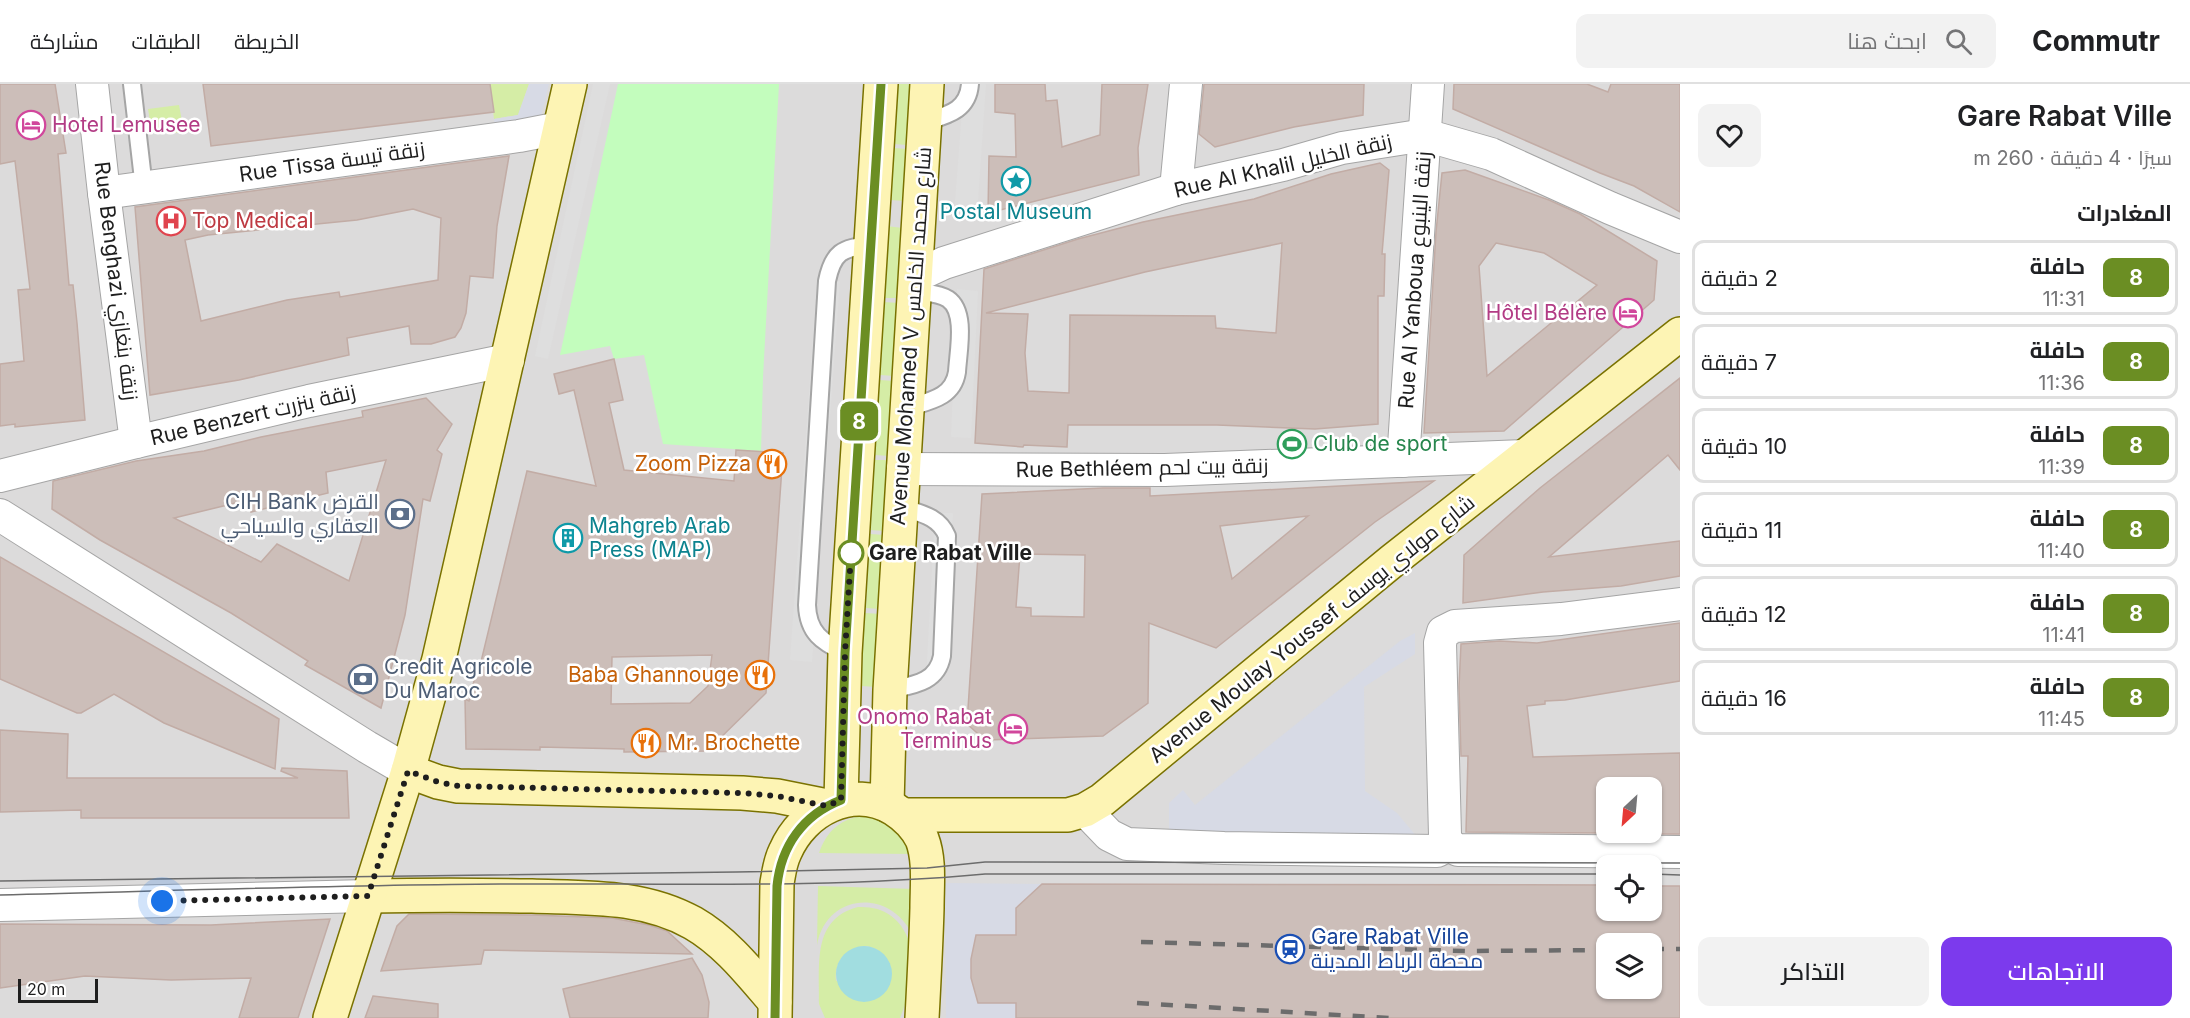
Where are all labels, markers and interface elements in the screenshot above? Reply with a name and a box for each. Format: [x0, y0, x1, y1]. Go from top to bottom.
search box [1576, 14, 1996, 68]
text: Commutr [2032, 24, 2160, 58]
icon: search [1942, 25, 1975, 58]
text: ابحث هنا [1847, 28, 1927, 54]
text: مشاركة [30, 29, 99, 54]
text: الطبقات [132, 29, 201, 54]
text: الخريطة [234, 29, 300, 54]
text: Gare Rabat Ville [1957, 99, 2172, 133]
button: heart [1698, 104, 1761, 167]
hotel icon: Hotel Lemusee [15, 109, 47, 141]
place label: Hotel Lemusee [52, 112, 201, 137]
street label: Rue Al Khalil زنقة الخليل [1171, 128, 1395, 204]
street label: Rue Tissa زنقة تيسة [238, 136, 426, 187]
street label: Avenue Mohamed V شارع محمد الخامس [885, 146, 938, 526]
text: سيرًا · 4 دقيقة · 260 m [1973, 146, 2172, 170]
street label: Rue Al Yanboua زنقة الينبوع [1393, 150, 1438, 410]
street label: Rue Benghazi زنقة بنغازي [85, 160, 144, 402]
place icon: Postal Museum [1000, 165, 1032, 197]
place label: Postal Museum [940, 199, 1092, 224]
text: المغادرات [2077, 200, 2172, 226]
hospital icon: Top Medical [155, 205, 187, 237]
place label: Top Medical [192, 208, 314, 233]
text: حافلة [2030, 253, 2085, 279]
text: 2 دقيقة [1701, 265, 1778, 291]
text: 8 [2129, 265, 2143, 290]
text: 11:31 [2042, 287, 2085, 311]
hotel icon: Hôtel Bélère [1612, 297, 1644, 329]
place label: Hôtel Bélère [1486, 300, 1607, 325]
text: حافلة [2030, 337, 2085, 363]
text: 7 دقيقة [1701, 349, 1777, 375]
text: 8 [2129, 349, 2143, 374]
text: 11:36 [2038, 371, 2085, 395]
street label: Rue Benzert زنقة بنزرت [148, 379, 358, 450]
line badge: 8 [840, 402, 878, 440]
text: 8 [852, 409, 866, 434]
text: حافلة [2030, 421, 2085, 447]
sports icon: Club de sport [1276, 428, 1308, 460]
place label: Club de sport [1313, 431, 1447, 456]
text: 10 دقيقة [1701, 433, 1787, 459]
text: 8 [2129, 433, 2143, 458]
restaurant icon: Zoom Pizza [756, 448, 788, 480]
place label: Zoom Pizza [635, 451, 751, 476]
street label: Rue Bethléem زنقة بيت لحم [1015, 453, 1269, 484]
text: 11:39 [2038, 455, 2085, 479]
place label: CIH Bank القرض العقاري والسياحي [221, 489, 379, 542]
street label: Avenue Moulay Youssef شارع مولاي يوسف [1144, 489, 1482, 771]
bank icon: CIH Bank القرض العقاري والسياحي [384, 498, 416, 530]
text: حافلة [2030, 505, 2085, 531]
place label: Mahgreb Arab Press (MAP) [589, 513, 731, 562]
text: 11 دقيقة [1701, 517, 1782, 543]
text: 8 [2129, 517, 2143, 542]
building icon: Mahgreb Arab Press (MAP) [552, 522, 584, 554]
text: 11:40 [2037, 539, 2085, 563]
marker: Gare Rabat Ville [838, 540, 864, 566]
place label: Gare Rabat Ville [869, 540, 1032, 565]
text: حافلة [2030, 589, 2085, 615]
text: 12 دقيقة [1701, 601, 1787, 627]
text: 8 [2129, 601, 2143, 626]
text: 11:41 [2042, 623, 2085, 647]
place label: Credit Agricole Du Maroc [384, 654, 532, 703]
restaurant icon: Baba Ghannouge [744, 659, 776, 691]
place label: Baba Ghannouge [568, 662, 739, 687]
bank icon: Credit Agricole Du Maroc [347, 663, 379, 695]
text: حافلة [2030, 673, 2085, 699]
text: 16 دقيقة [1701, 685, 1787, 711]
text: 8 [2129, 685, 2143, 710]
place label: Onomo Rabat Terminus [857, 704, 992, 753]
text: 11:45 [2038, 707, 2085, 731]
hotel icon: Onomo Rabat Terminus [997, 713, 1029, 745]
restaurant icon: Mr. Brochette [630, 727, 662, 759]
place label: Mr. Brochette [667, 730, 800, 755]
north arrow [1596, 777, 1662, 843]
map controls [1596, 777, 1662, 999]
button: locate [1596, 855, 1662, 921]
your location [147, 886, 177, 916]
place label: Gare Rabat Ville محطة الرباط المدينة [1311, 924, 1483, 973]
station icon: Gare Rabat Ville محطة الرباط المدينة [1274, 933, 1306, 965]
button: layers [1596, 933, 1662, 999]
button: التذاكر [1698, 937, 1929, 1006]
button: الاتجاهات [1941, 937, 2172, 1006]
scale bar [18, 976, 98, 1004]
text: 20 m [27, 979, 65, 999]

